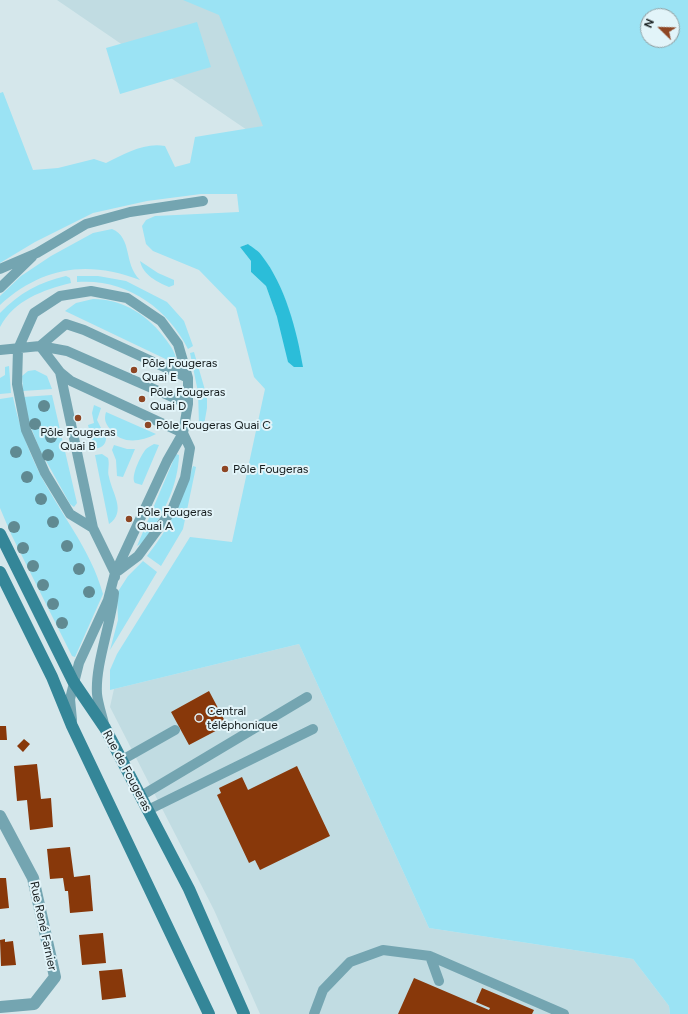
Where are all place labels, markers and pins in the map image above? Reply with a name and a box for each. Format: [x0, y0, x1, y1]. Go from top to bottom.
place label: Pôle Fougeras Quai E [142, 356, 217, 384]
marker: Pôle Fougeras Quai E [129, 365, 139, 375]
place label: Pôle Fougeras Quai D [150, 385, 225, 413]
marker: Pôle Fougeras Quai D [137, 394, 147, 404]
marker: Pôle Fougeras Quai B [73, 413, 83, 423]
place label: Pôle Fougeras Quai C [156, 418, 271, 432]
marker: Pôle Fougeras Quai C [143, 420, 153, 430]
place label: Pôle Fougeras Quai B [40, 425, 116, 453]
place label: Pôle Fougeras [233, 462, 308, 476]
marker: Pôle Fougeras [220, 464, 230, 474]
place label: Pôle Fougeras Quai A [137, 505, 212, 533]
marker: Pôle Fougeras Quai A [124, 514, 134, 524]
place label: Central téléphonique [207, 704, 278, 732]
marker: Central téléphonique [194, 713, 204, 723]

